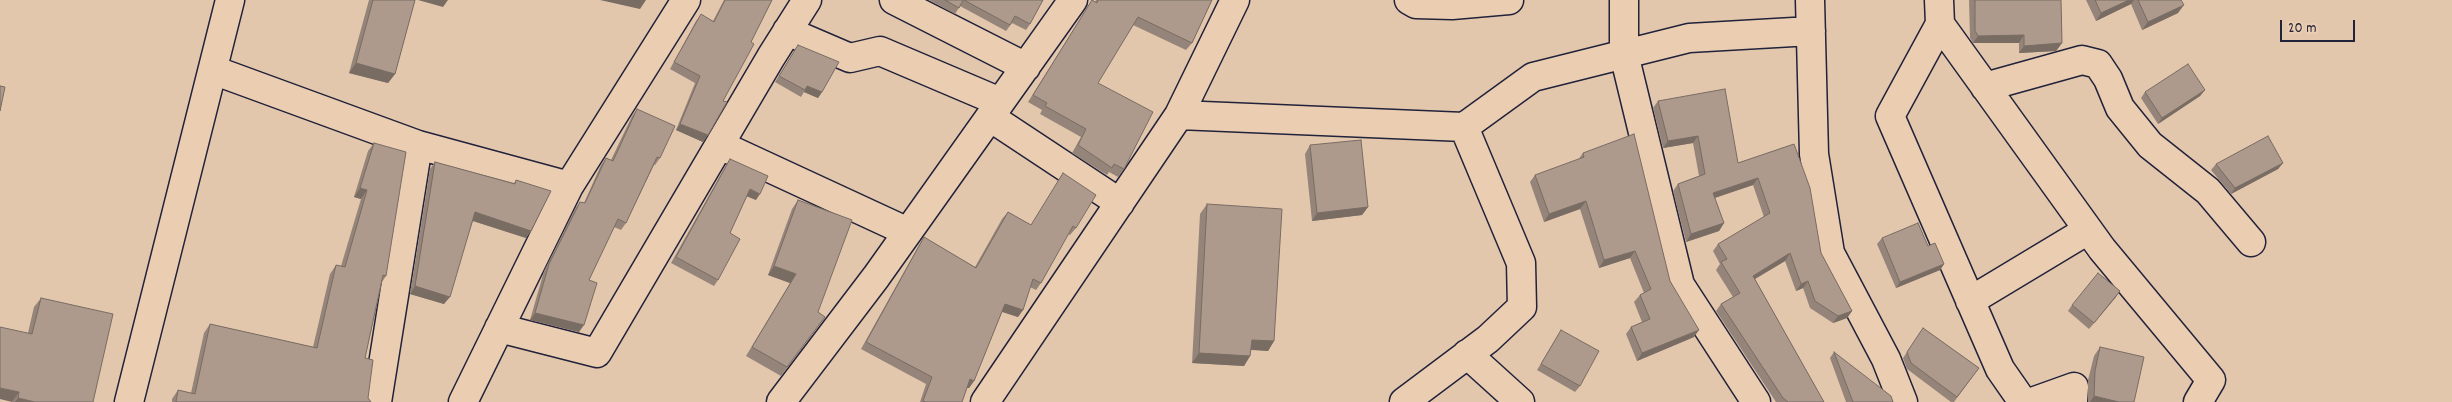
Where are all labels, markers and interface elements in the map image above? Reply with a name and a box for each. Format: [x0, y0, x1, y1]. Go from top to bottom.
scale bar [2282, 10, 2357, 42]
text: 20 m [2288, 18, 2316, 40]

